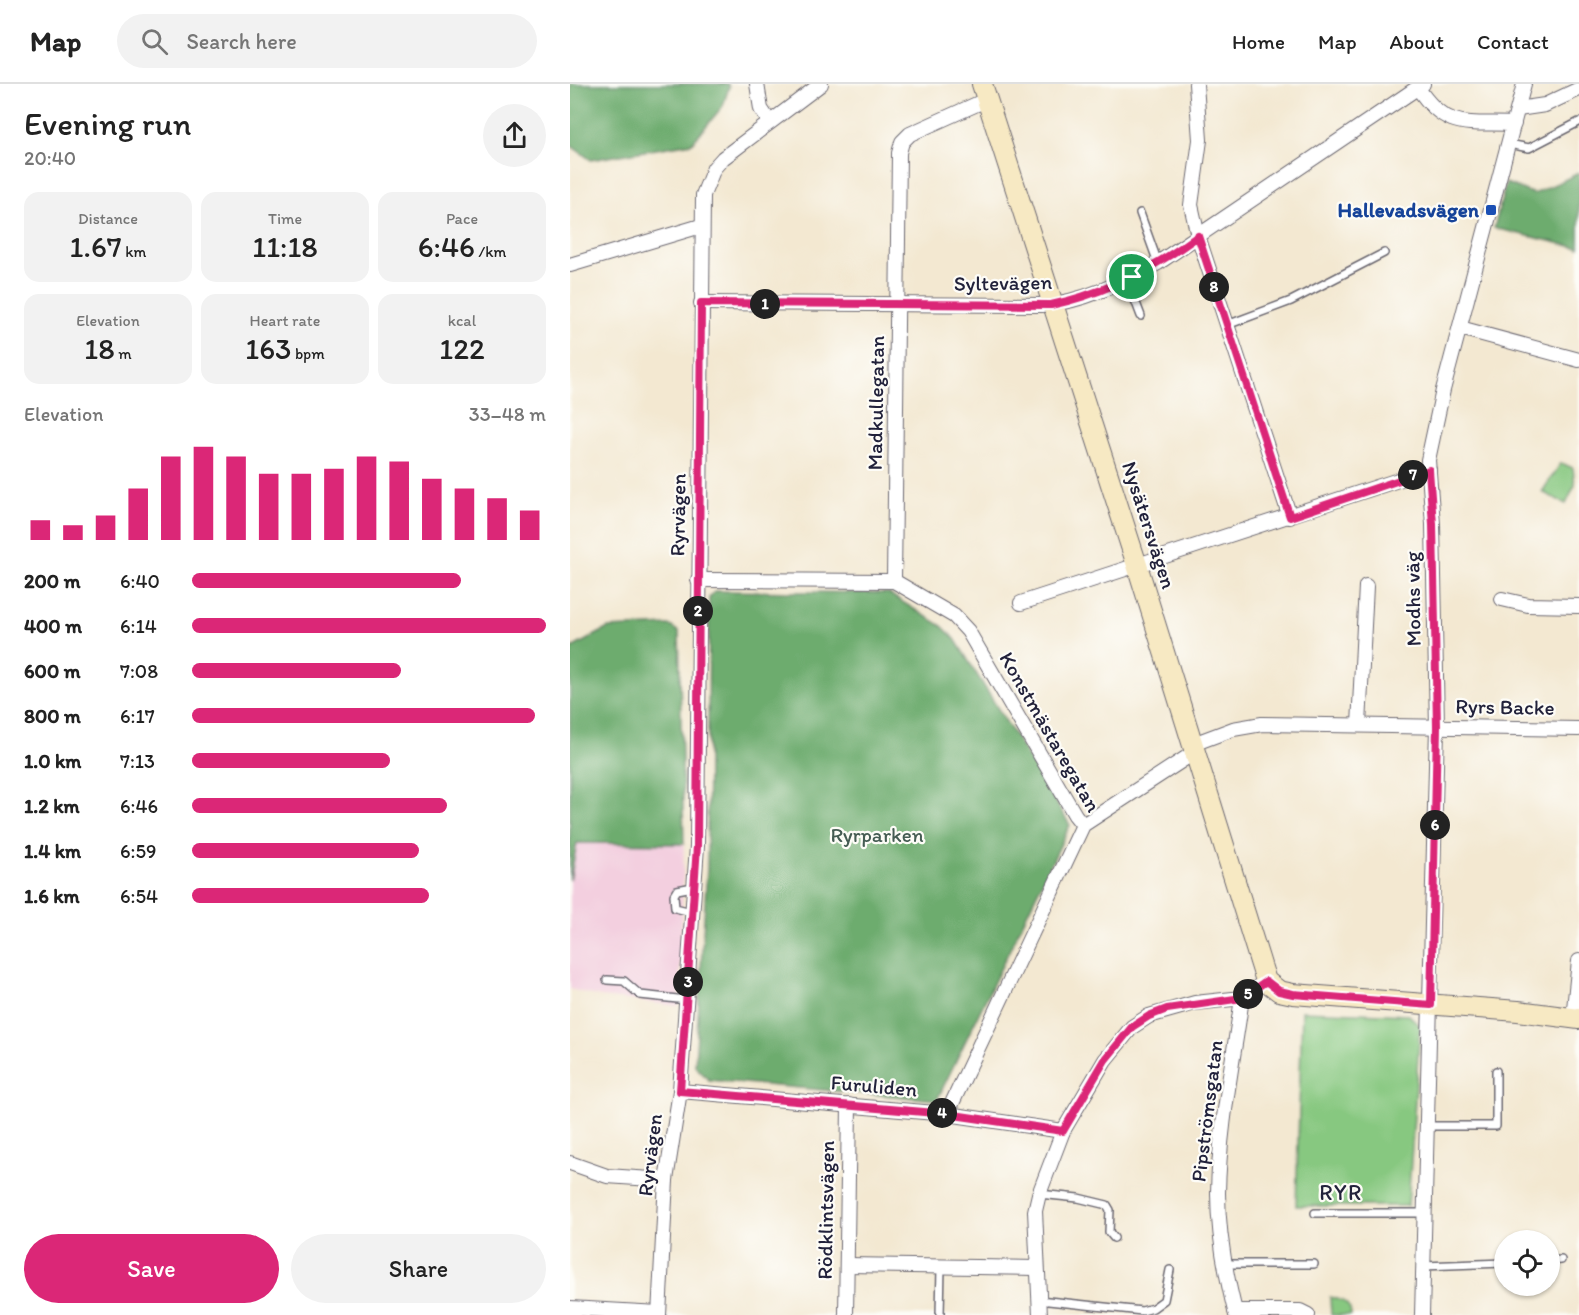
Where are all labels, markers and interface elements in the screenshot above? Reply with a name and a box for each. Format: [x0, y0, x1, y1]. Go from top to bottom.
search box [117, 14, 537, 68]
text: Map [30, 24, 81, 58]
icon: search [138, 25, 171, 58]
text: Search here [186, 28, 297, 55]
text: Home [1232, 29, 1285, 54]
text: Map [1318, 29, 1357, 54]
text: About [1390, 29, 1444, 54]
text: Contact [1477, 29, 1549, 54]
text: Evening run [24, 104, 191, 143]
button: share [483, 104, 546, 167]
text: 20:40 [24, 146, 76, 170]
place label: Hallevadsvägen [1337, 197, 1480, 223]
marker: Hallevadsvägen [1484, 203, 1498, 217]
text: Distance [78, 209, 138, 228]
text: Time [268, 209, 302, 228]
text: Pace [446, 209, 478, 228]
text: 1.67 [70, 228, 122, 265]
text: 11:18 [252, 228, 318, 265]
text: 6:46 [418, 228, 475, 265]
text: km [122, 242, 146, 261]
text: /km [475, 242, 506, 261]
pin [1106, 251, 1157, 302]
icon: arrive [1115, 260, 1148, 293]
street label: Syltevägen [954, 269, 1053, 296]
pin: 8 [1199, 272, 1229, 302]
text: 8 [1210, 277, 1218, 296]
pin: 1 [750, 289, 780, 319]
text: 1 [761, 294, 769, 313]
text: Elevation [76, 311, 140, 330]
text: Heart rate [250, 311, 320, 330]
text: kcal [448, 311, 476, 330]
text: 18 [84, 330, 115, 367]
text: 163 [245, 330, 291, 367]
text: 122 [439, 330, 485, 367]
street label: Madkullegatan [862, 335, 889, 471]
text: m [115, 344, 132, 363]
text: bpm [291, 344, 325, 363]
text: Elevation [24, 402, 103, 426]
text: 33–48 m [469, 402, 546, 426]
street label: Nysätersvägen [1117, 458, 1182, 592]
pin: 7 [1398, 460, 1428, 490]
text: 7 [1409, 465, 1417, 484]
street label: Ryrvägen [664, 473, 691, 557]
street label: Modhs väg [1399, 551, 1426, 647]
text: 200 m [24, 569, 80, 593]
text: 6:40 [120, 569, 160, 593]
pin: 2 [683, 596, 713, 626]
text: 2 [694, 601, 702, 620]
text: 400 m [24, 614, 82, 638]
text: 6:14 [120, 614, 157, 638]
street label: Konstmästaregatan [994, 647, 1106, 816]
text: 600 m [24, 659, 81, 683]
text: 7:08 [120, 659, 158, 683]
street label: Ryrs Backe [1455, 693, 1555, 720]
text: 800 m [24, 704, 81, 728]
text: 6:17 [120, 704, 155, 728]
text: 1.0 km [24, 749, 81, 773]
text: 7:13 [120, 749, 155, 773]
text: 1.2 km [24, 794, 80, 818]
text: 6:46 [120, 794, 158, 818]
pin: 6 [1420, 810, 1450, 840]
text: 6 [1431, 815, 1439, 834]
park label: Ryrparken [830, 822, 924, 847]
text: 1.4 km [24, 839, 81, 863]
text: 6:59 [120, 839, 156, 863]
text: 1.6 km [24, 884, 80, 908]
text: 6:54 [120, 884, 158, 908]
pin: 3 [673, 967, 703, 997]
text: 3 [684, 972, 692, 991]
pin: 5 [1233, 979, 1263, 1009]
text: 5 [1244, 984, 1252, 1003]
street label: Pipströmsgatan [1185, 1038, 1228, 1183]
street label: Furuliden [830, 1069, 918, 1102]
pin: 4 [927, 1098, 957, 1128]
text: 4 [937, 1103, 947, 1122]
street label: Ryrvägen [632, 1112, 667, 1198]
street label: Rödklintsvägen [812, 1140, 839, 1280]
district label: RYR [1319, 1179, 1363, 1206]
map controls [1494, 1230, 1560, 1296]
button: locate [1494, 1230, 1560, 1296]
button: Save [24, 1234, 279, 1303]
button: Share [291, 1234, 546, 1303]

